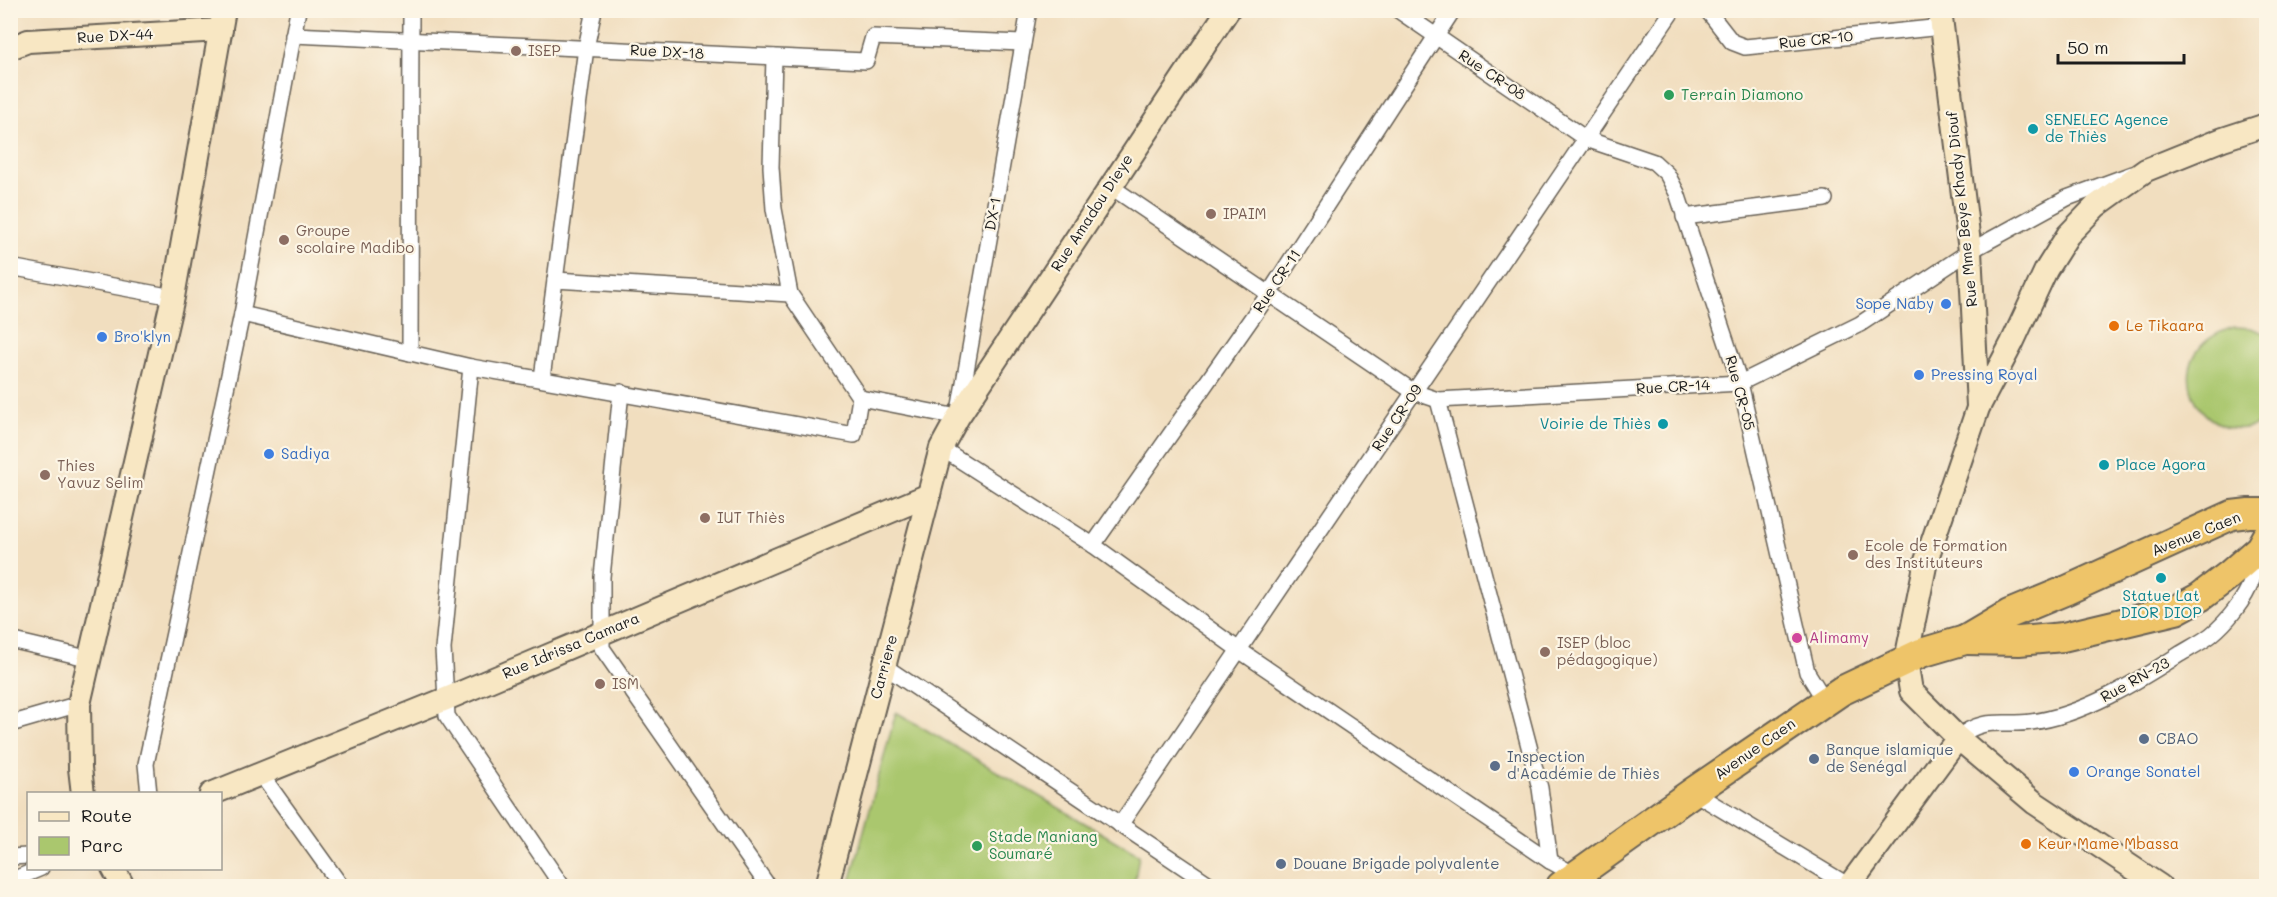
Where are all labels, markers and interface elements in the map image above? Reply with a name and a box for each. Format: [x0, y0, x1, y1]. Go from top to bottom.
street label: Rue DX-44 [76, 23, 154, 47]
street label: Rue CR-10 [1778, 25, 1854, 53]
scale bar [2058, 27, 2184, 65]
text: 50 m [2067, 35, 2109, 59]
street label: Rue DX-18 [629, 39, 705, 63]
place label: ISEP [528, 40, 561, 60]
marker: ISEP [509, 44, 523, 58]
street label: Rue CR-08 [1455, 44, 1530, 104]
place label: Terrain Diamono [1681, 84, 1803, 104]
marker: Terrain Diamono [1662, 88, 1676, 102]
street label: Rue Mme Beye Khady Diouf [1941, 109, 1981, 308]
place label: SENELEC Agence de Thiès [2045, 109, 2168, 146]
marker: SENELEC Agence de Thiès [2026, 122, 2040, 136]
street label: Rue Amadou Dieye [1046, 150, 1137, 275]
street label: DX-1 [979, 196, 1005, 232]
place label: IPAIM [1223, 203, 1266, 223]
marker: IPAIM [1204, 207, 1218, 221]
place label: Groupe scolaire Madibo [296, 220, 414, 257]
marker: Groupe scolaire Madibo [277, 233, 291, 247]
street label: Rue CR-11 [1248, 245, 1305, 316]
place label: Sope Naby [1856, 293, 1934, 313]
marker: Sope Naby [1939, 297, 1953, 311]
place label: Le Tikaara [2126, 315, 2204, 335]
marker: Le Tikaara [2107, 319, 2121, 333]
place label: Bro'klyn [114, 326, 171, 346]
marker: Bro'klyn [95, 330, 109, 344]
street label: Rue CR-05 [1721, 353, 1761, 432]
place label: Pressing Royal [1931, 364, 2037, 384]
marker: Pressing Royal [1912, 368, 1926, 382]
street label: Rue CR-14 [1635, 374, 1711, 398]
street label: Rue CR-09 [1366, 380, 1426, 455]
place label: Voirie de Thiès [1540, 413, 1651, 433]
marker: Voirie de Thiès [1656, 417, 1670, 431]
place label: Sadiya [281, 443, 330, 463]
marker: Sadiya [262, 447, 276, 461]
place label: Place Agora [2116, 454, 2206, 474]
place label: Thies Yavuz Selim [57, 455, 144, 492]
marker: Place Agora [2097, 458, 2111, 472]
marker: Thies Yavuz Selim [38, 468, 52, 482]
street label: Avenue Caen [2148, 506, 2243, 560]
place label: IUT Thiès [717, 507, 785, 527]
marker: IUT Thiès [698, 511, 712, 525]
place label: Ecole de Formation des Instituteurs [1865, 535, 2007, 572]
marker: Ecole de Formation des Instituteurs [1846, 548, 1860, 562]
marker: Statue Lat DIOR DIOP [2154, 571, 2168, 585]
place label: Statue Lat DIOR DIOP [2120, 585, 2202, 622]
street label: Rue Idrissa Camara [499, 607, 642, 683]
place label: Alimamy [1809, 627, 1869, 647]
marker: Alimamy [1790, 631, 1804, 645]
street label: Carriere [865, 632, 901, 701]
place label: ISEP (bloc pédagogique) [1557, 632, 1658, 669]
marker: ISEP (bloc pédagogique) [1538, 645, 1552, 659]
street label: Rue RN-23 [2096, 652, 2173, 706]
place label: ISM [612, 673, 639, 693]
marker: ISM [593, 677, 607, 691]
street label: Avenue Caen [1710, 713, 1799, 783]
place label: CBAO [2156, 728, 2198, 748]
marker: CBAO [2137, 732, 2151, 746]
place label: Banque islamique de Senégal [1826, 739, 1954, 776]
place label: Inspection d'Académie de Thiès [1507, 746, 1660, 783]
marker: Banque islamique de Senégal [1807, 752, 1821, 766]
marker: Inspection d'Académie de Thiès [1488, 759, 1502, 773]
place label: Orange Sonatel [2086, 761, 2201, 781]
marker: Orange Sonatel [2067, 765, 2081, 779]
legend [27, 792, 222, 870]
text: Route [81, 803, 132, 827]
place label: Stade Maniang Soumaré [989, 826, 1098, 863]
text: Parc [81, 833, 123, 857]
place label: Keur Mame Mbassa [2038, 833, 2179, 853]
marker: Keur Mame Mbassa [2019, 837, 2033, 851]
marker: Stade Maniang Soumaré [970, 839, 984, 853]
place label: Douane Brigade polyvalente [1293, 853, 1500, 873]
marker: Douane Brigade polyvalente [1274, 857, 1288, 871]

